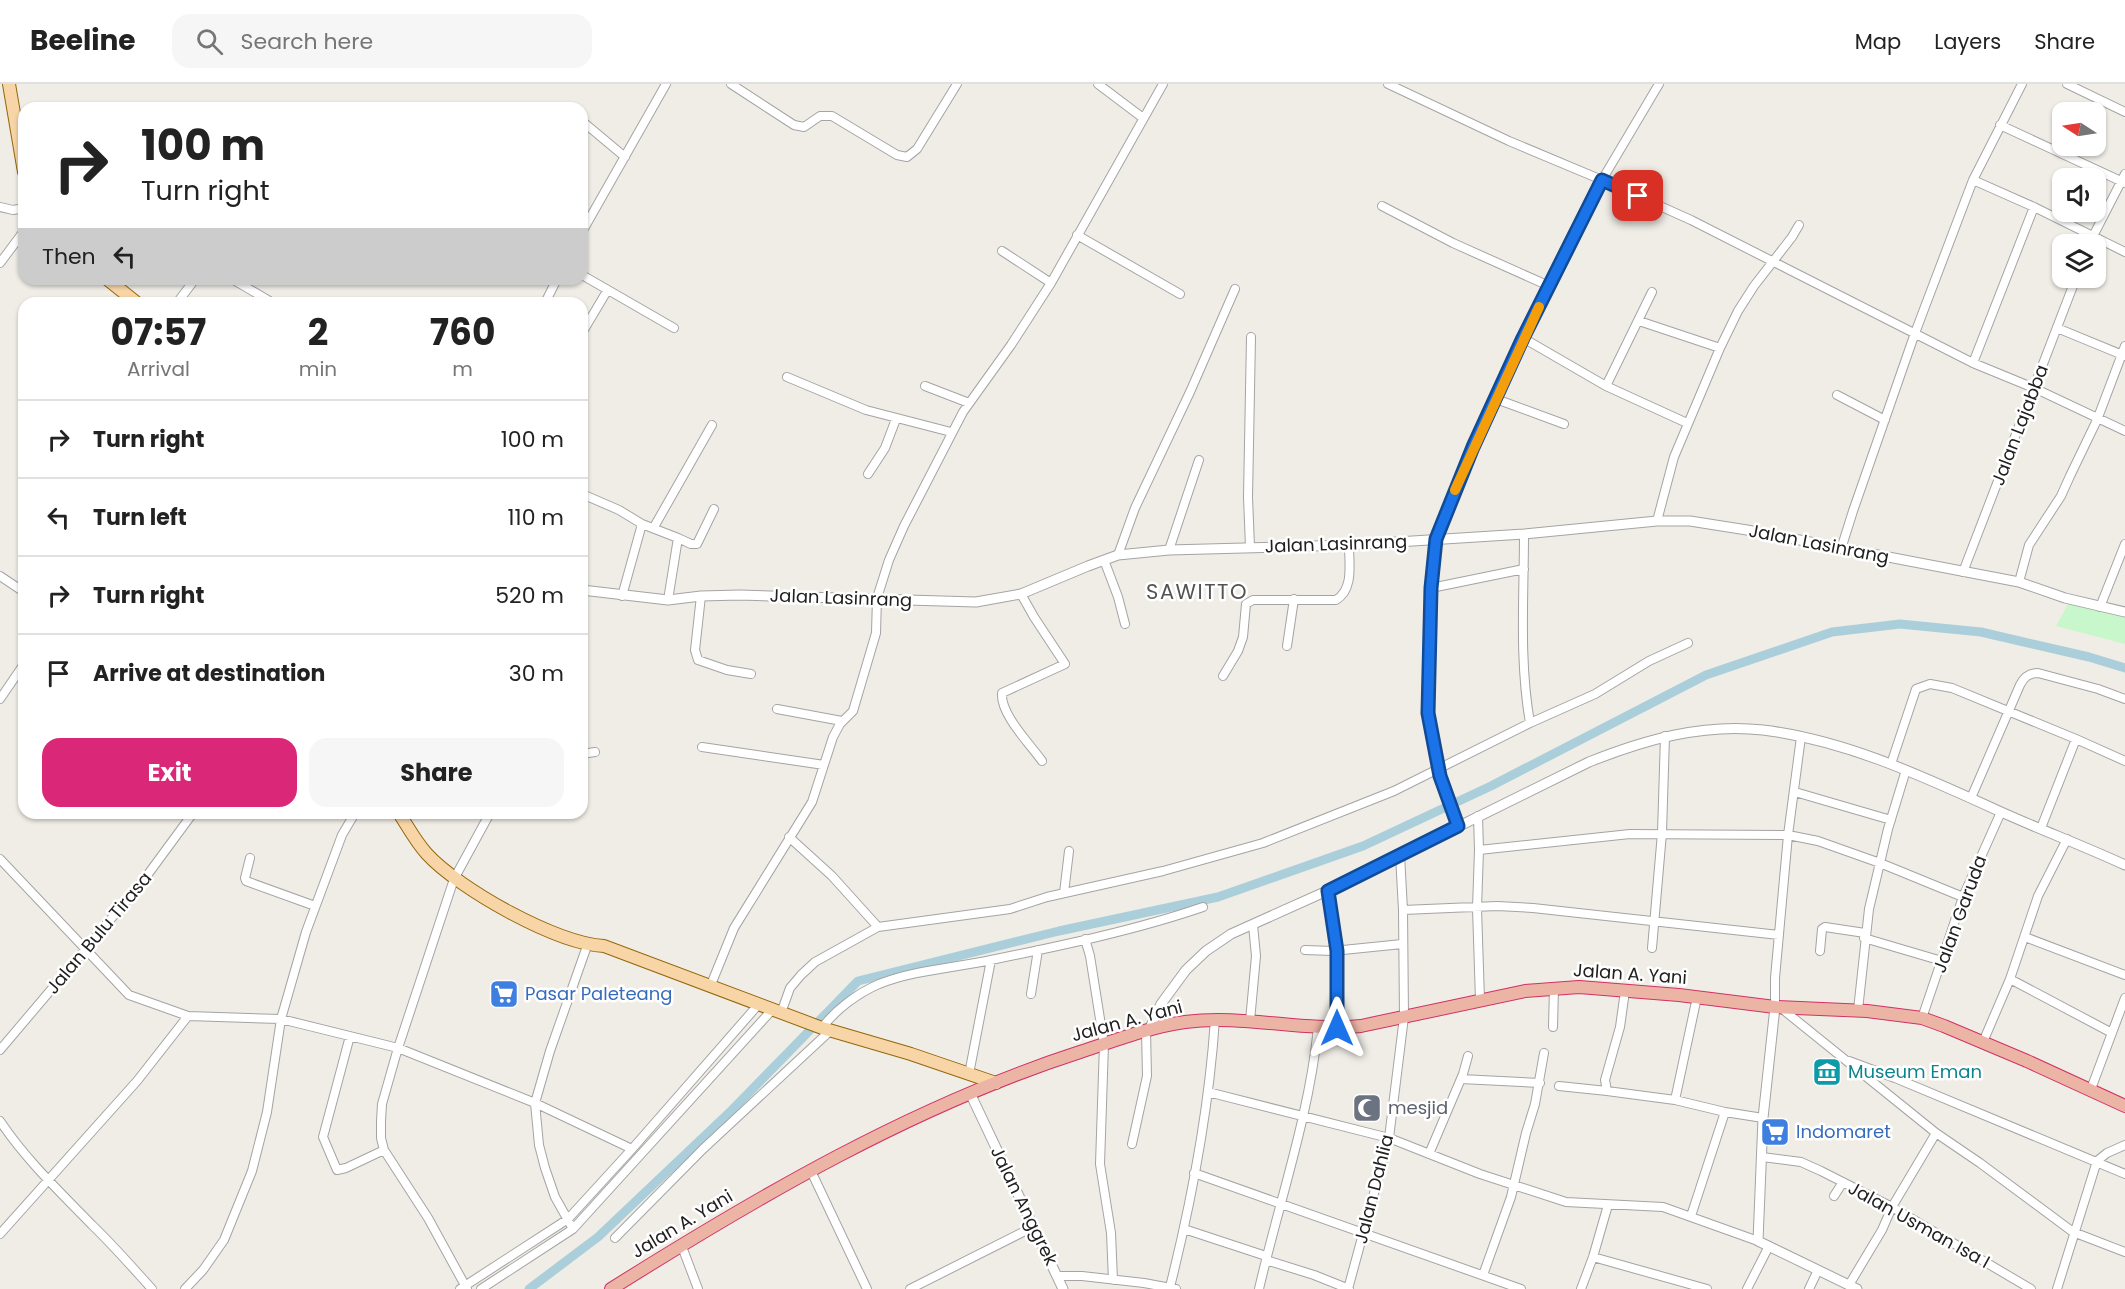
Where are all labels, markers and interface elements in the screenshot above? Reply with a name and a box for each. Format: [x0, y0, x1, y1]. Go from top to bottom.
search box [172, 14, 592, 68]
text: Beeline [30, 21, 136, 60]
icon: search [193, 25, 226, 58]
text: Search here [241, 26, 373, 57]
text: Map [1855, 27, 1901, 56]
text: Layers [1934, 27, 2001, 56]
text: Share [2034, 27, 2095, 56]
north arrow [2052, 102, 2106, 156]
map controls [2052, 102, 2106, 288]
text: 100 m [141, 116, 265, 175]
icon: right [42, 126, 120, 204]
button: sound [2052, 168, 2106, 222]
pin [1612, 170, 1663, 221]
text: Turn right [141, 172, 270, 209]
icon: arrive [1621, 179, 1654, 212]
button: layers [2052, 234, 2106, 288]
icon: left [108, 240, 141, 273]
text: Then [42, 241, 96, 272]
text: 07:57 [111, 307, 206, 358]
text: 2 [308, 307, 328, 358]
text: 760 [430, 307, 495, 358]
text: Arrival [127, 355, 190, 383]
text: min [299, 355, 337, 383]
text: m [452, 355, 473, 383]
street label: Jalan Lajabba [1985, 361, 2054, 489]
icon: right [42, 423, 75, 456]
text: Turn right [93, 424, 204, 455]
text: 100 m [501, 424, 564, 455]
icon: left [42, 501, 75, 534]
text: Turn left [93, 502, 187, 533]
text: 110 m [508, 502, 564, 533]
street label: Jalan Lasinrang [1747, 518, 1891, 569]
street label: Jalan Lasinrang [1264, 529, 1408, 558]
district label: SAWITTO [1146, 577, 1248, 606]
icon: right [42, 579, 75, 612]
text: Turn right [93, 580, 204, 611]
text: 520 m [495, 580, 564, 611]
street label: Jalan Lasinrang [769, 583, 913, 612]
icon: arrive [42, 657, 75, 690]
text: Arrive at destination [93, 658, 325, 689]
text: 30 m [509, 658, 564, 689]
button: Exit [42, 738, 297, 807]
button: Share [309, 738, 564, 807]
street label: Jalan Garuda [1927, 852, 1992, 976]
street label: Jalan Bulu Tirasa [40, 866, 157, 999]
street label: Jalan A. Yani [1572, 957, 1688, 990]
supermarket icon: Pasar Paleteang [488, 978, 520, 1010]
place label: Pasar Paleteang [525, 981, 672, 1006]
street label: Jalan A. Yani [1069, 994, 1185, 1047]
position arrow [1305, 996, 1369, 1060]
museum icon: Museum Eman [1811, 1056, 1843, 1088]
place label: Museum Eman [1848, 1059, 1982, 1084]
mosque icon: mesjid [1351, 1092, 1383, 1124]
place label: mesjid [1388, 1095, 1448, 1120]
supermarket icon: Indomaret [1759, 1116, 1791, 1148]
place label: Indomaret [1796, 1119, 1891, 1144]
street label: Jalan Dahlia [1348, 1131, 1399, 1246]
street label: Jalan Anggrek [985, 1142, 1064, 1270]
street label: Jalan Usman Isa I [1844, 1175, 1995, 1274]
street label: Jalan A. Yani [626, 1184, 737, 1264]

